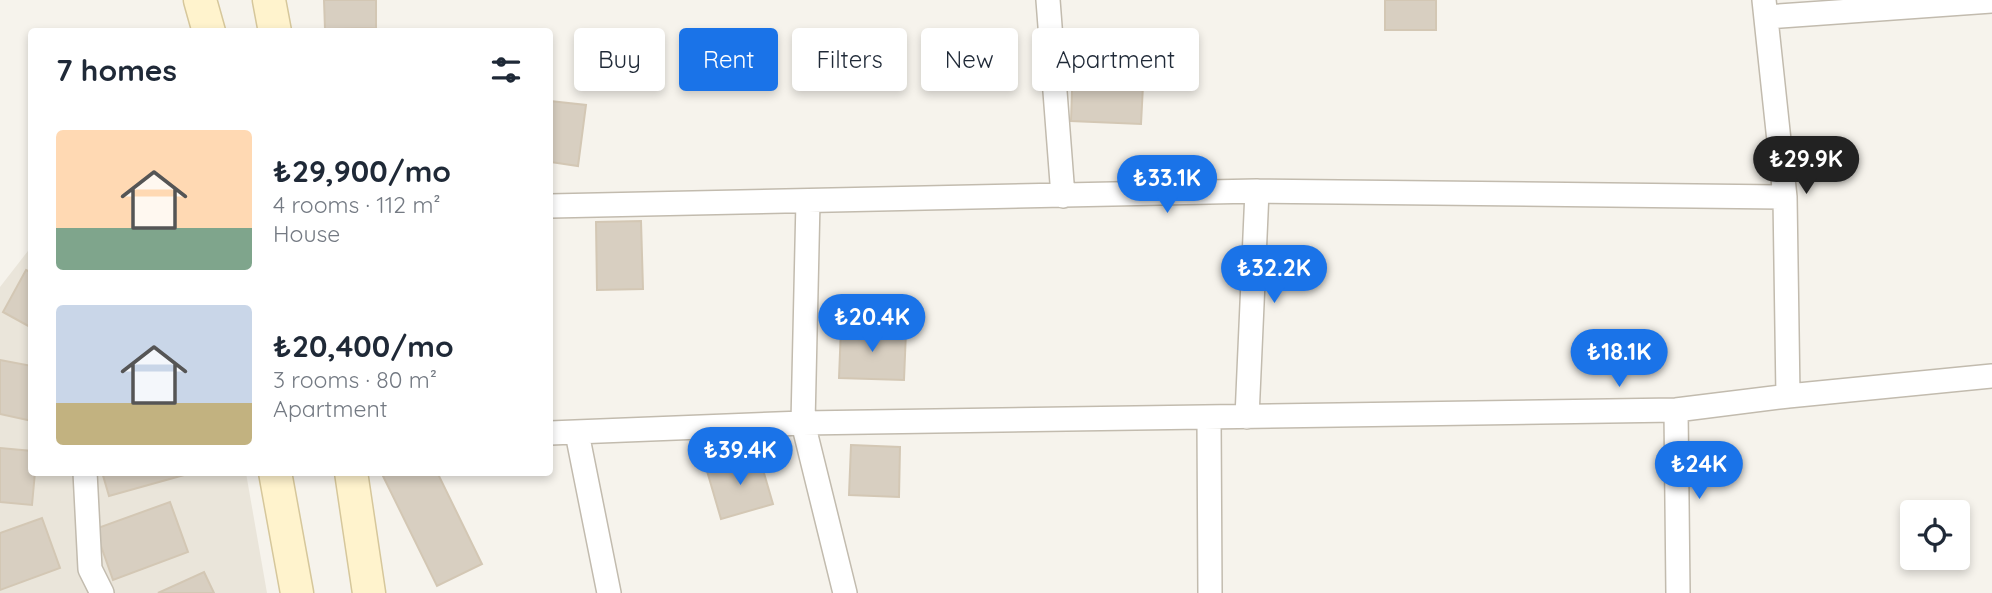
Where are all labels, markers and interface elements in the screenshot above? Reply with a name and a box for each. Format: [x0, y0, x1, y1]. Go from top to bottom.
chip: Buy [574, 28, 665, 91]
chip: Rent [679, 28, 778, 91]
chip: Filters [792, 28, 907, 91]
chip: New [921, 28, 1018, 91]
chip: Apartment [1032, 28, 1199, 91]
text: 7 homes [56, 51, 177, 89]
icon: filters [487, 51, 525, 89]
pin: ₺29.9K [1749, 136, 1863, 196]
text: ₺29.9K [1769, 144, 1843, 173]
text: ₺29,900/mo [273, 152, 451, 190]
pin: ₺33.1K [1110, 156, 1224, 215]
icon: home [112, 158, 196, 242]
text: ₺33.1K [1133, 163, 1201, 192]
text: 4 rooms · 112 m² [273, 190, 441, 219]
text: House [273, 219, 340, 248]
pin: ₺32.2K [1217, 246, 1331, 305]
text: ₺32.2K [1237, 253, 1311, 282]
pin: ₺20.4K [815, 294, 929, 354]
text: ₺20.4K [834, 302, 910, 331]
text: ₺20,400/mo [273, 327, 454, 365]
pin: ₺18.1K [1562, 330, 1676, 389]
icon: home [112, 333, 196, 417]
text: ₺18.1K [1587, 337, 1651, 366]
text: 3 rooms · 80 m² [273, 365, 437, 394]
text: Apartment [273, 394, 387, 423]
pin: ₺39.4K [683, 428, 797, 487]
text: ₺39.4K [704, 435, 776, 464]
pin: ₺24K [1658, 442, 1740, 501]
text: ₺24K [1671, 449, 1727, 478]
map controls [1900, 500, 1970, 570]
button: locate [1900, 500, 1970, 570]

